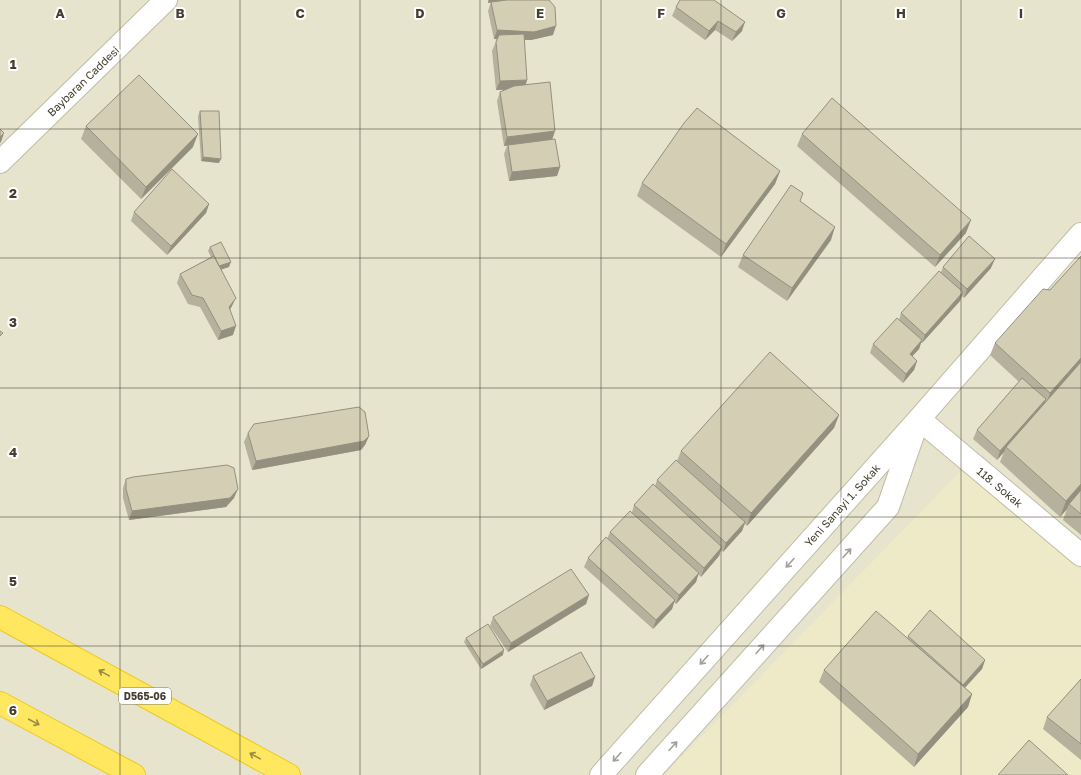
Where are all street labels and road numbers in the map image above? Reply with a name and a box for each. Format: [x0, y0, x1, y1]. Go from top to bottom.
street label: Baybaran Caddesi [44, 43, 122, 119]
street label: Yeni Sanayi 1. Sokak [802, 461, 882, 549]
street label: 118. Sokak [975, 464, 1025, 510]
road number: D565-06 [119, 688, 171, 704]

